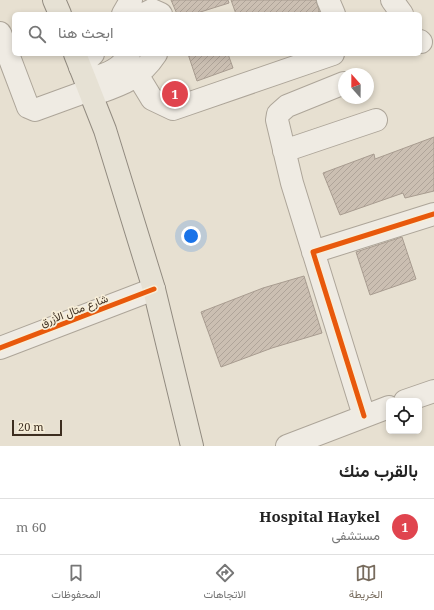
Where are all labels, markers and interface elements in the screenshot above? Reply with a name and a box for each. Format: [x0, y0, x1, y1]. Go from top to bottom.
search box [12, 12, 422, 56]
text: ابحث هنا [58, 22, 113, 42]
icon: search [26, 23, 48, 45]
north arrow [338, 68, 374, 104]
pin: 1 [162, 79, 188, 109]
your location [181, 226, 201, 246]
street label: شارع متال الأزرق [38, 290, 111, 331]
map controls [386, 398, 422, 434]
button: locate [386, 398, 422, 434]
scale bar [12, 418, 62, 437]
text: 20 m [18, 419, 44, 434]
text: بالقرب منك [339, 459, 418, 482]
text: Hospital Haykel [259, 506, 380, 526]
text: 60 m [16, 518, 46, 536]
text: 1 [401, 518, 409, 536]
text: مستشفى [332, 526, 380, 544]
tab: المحفوظات [51, 562, 101, 604]
tab: الاتجاهات [203, 562, 246, 604]
tab: الخريطة [349, 562, 383, 604]

